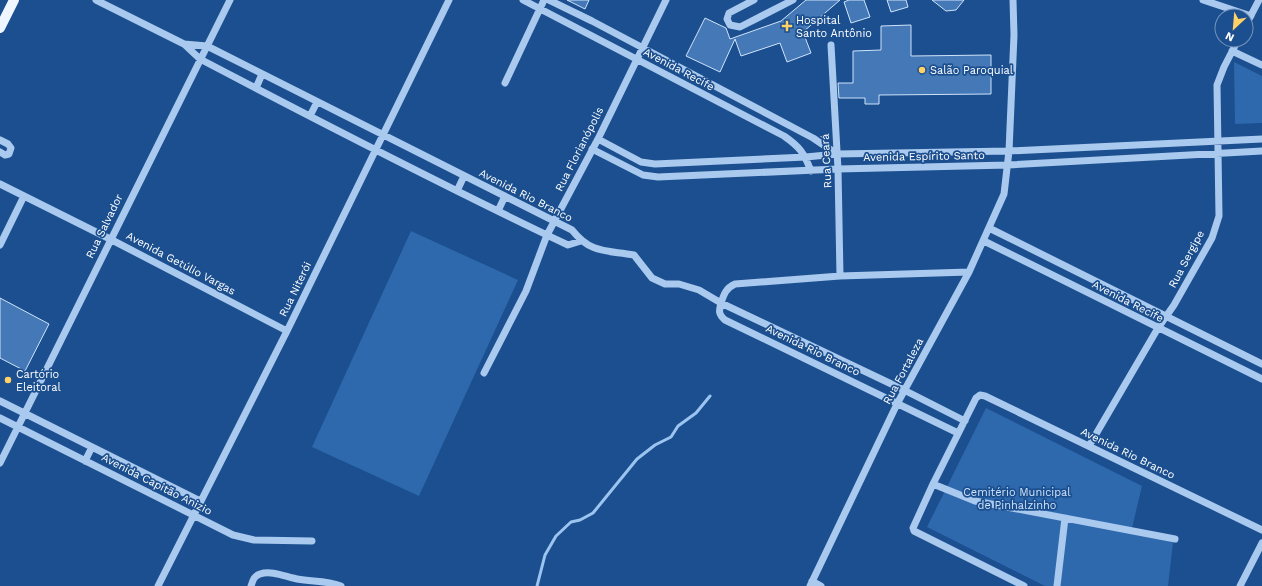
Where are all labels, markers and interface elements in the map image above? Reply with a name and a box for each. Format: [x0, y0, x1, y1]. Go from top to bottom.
north arrow [1214, 8, 1254, 48]
place label: Hospital Santo Antônio [796, 14, 872, 40]
marker: Hospital Santo Antônio [781, 20, 793, 32]
text: N [1223, 29, 1236, 44]
street label: Avenida Recife [641, 45, 716, 94]
place label: Salão Paroquial [930, 64, 1014, 77]
marker: Salão Paroquial [917, 65, 927, 75]
street label: Rua Florianópolis [553, 105, 606, 194]
street label: Rua Ceará [819, 133, 834, 188]
street label: Avenida Espírito Santo [863, 149, 985, 164]
street label: Avenida Rio Branco [477, 166, 575, 225]
street label: Rua Salvador [83, 192, 126, 260]
street label: Rua Sergipe [1166, 228, 1207, 290]
street label: Avenida Getúlio Vargas [124, 229, 238, 298]
street label: Rua Niterói [277, 260, 314, 319]
street label: Avenida Recife [1090, 278, 1166, 325]
street label: Avenida Rio Branco [764, 322, 862, 379]
street label: Rua Fortaleza [881, 336, 926, 407]
place label: Cartório Eleitoral [16, 368, 61, 394]
marker: Cartório Eleitoral [3, 375, 13, 385]
street label: Avenida Rio Branco [1079, 425, 1177, 482]
street label: Avenida Capitão Anizio [99, 451, 214, 518]
park label: Cemitério Municipal de Pinhalzinho [963, 486, 1071, 512]

